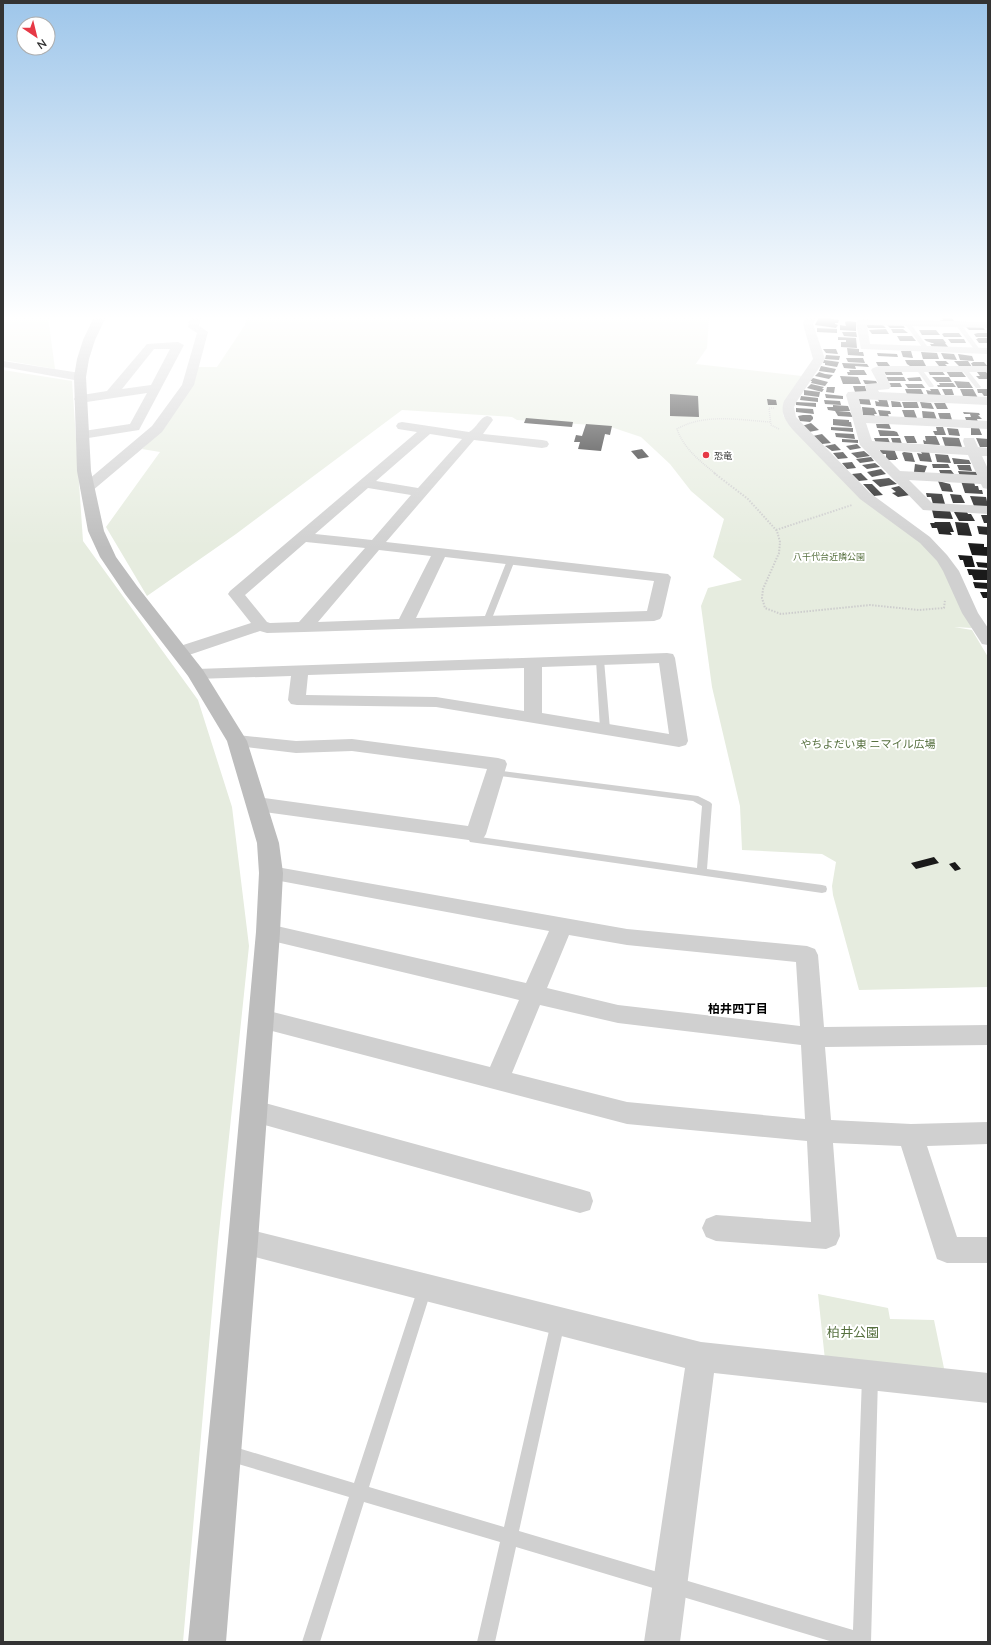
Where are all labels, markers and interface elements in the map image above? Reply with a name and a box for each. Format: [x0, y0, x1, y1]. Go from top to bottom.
north arrow [16, 16, 56, 56]
text: N [35, 37, 49, 52]
marker: 恐竜 [701, 450, 711, 460]
place label: 恐竜 [714, 450, 732, 461]
park label: 八千代台近隣公園 [793, 551, 865, 562]
park label: やちよだい東 ニマイル広場 [801, 737, 935, 750]
district label: 柏井四丁目 [708, 1001, 768, 1016]
park label: 柏井公園 [827, 1324, 879, 1340]

